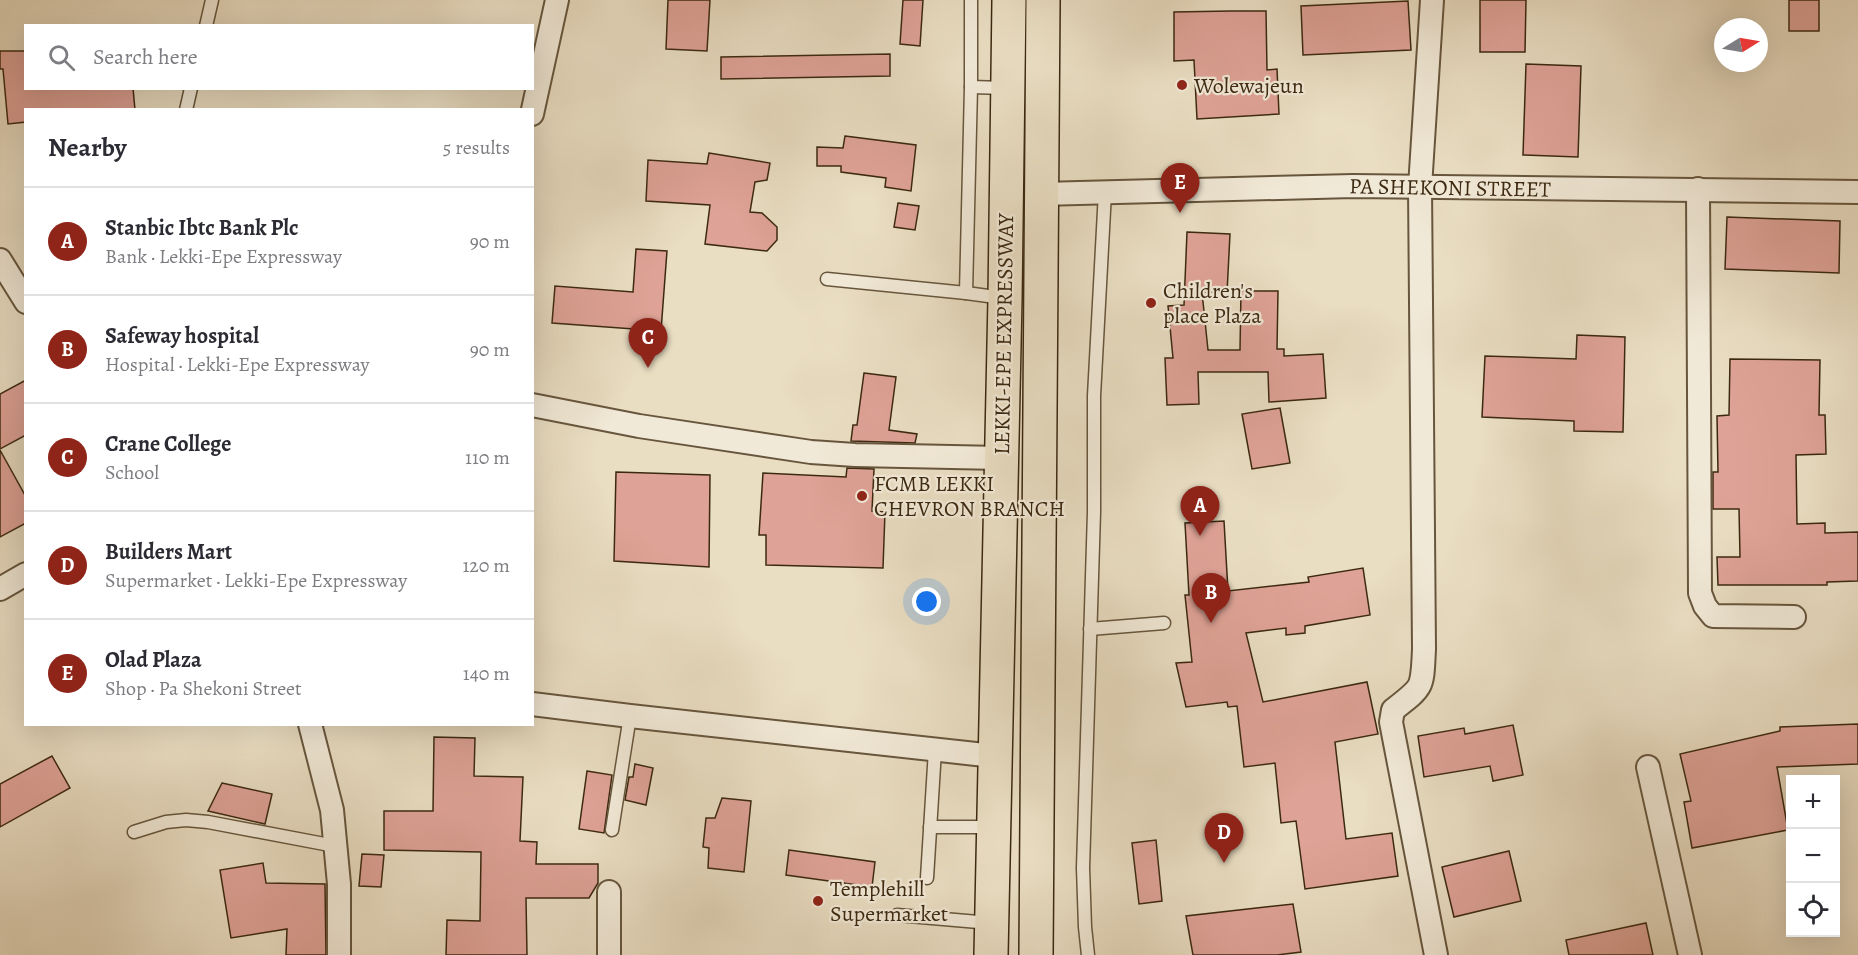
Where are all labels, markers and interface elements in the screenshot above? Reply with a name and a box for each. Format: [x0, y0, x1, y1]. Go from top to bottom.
north arrow [1714, 18, 1768, 72]
search box [24, 24, 534, 90]
icon: search [45, 41, 78, 74]
text: Search here [93, 42, 198, 72]
place label: Wolewajeun [1193, 71, 1304, 101]
marker: Wolewajeun [1175, 78, 1189, 92]
text: Nearby [48, 130, 127, 165]
text: 5 results [443, 134, 510, 161]
pin: E [1160, 164, 1200, 213]
street label: PA SHEKONI STREET [1349, 171, 1551, 205]
street label: LEKKI-EPE EXPRESSWAY [987, 212, 1021, 455]
text: Stanbic Ibtc Bank Plc [105, 213, 298, 243]
text: A [61, 228, 74, 255]
text: 90 m [470, 228, 510, 255]
text: Bank · Lekki-Epe Expressway [105, 243, 342, 270]
place label: Children's place Plaza [1163, 276, 1262, 331]
marker: Children's place Plaza [1144, 296, 1158, 310]
pin: C [628, 318, 668, 368]
text: Safeway hospital [105, 321, 259, 351]
text: B [61, 336, 74, 363]
text: 90 m [470, 336, 510, 363]
text: Hospital · Lekki-Epe Expressway [105, 351, 370, 378]
text: Crane College [105, 429, 231, 459]
text: C [61, 444, 74, 471]
text: 110 m [465, 444, 510, 471]
text: School [105, 459, 159, 486]
place label: FCMB LEKKI CHEVRON BRANCH [874, 469, 1065, 524]
pin: A [1180, 486, 1220, 536]
marker: FCMB LEKKI CHEVRON BRANCH [855, 489, 869, 503]
text: Builders Mart [105, 537, 232, 567]
text: D [61, 552, 74, 579]
text: 120 m [462, 552, 510, 579]
text: Supermarket · Lekki-Epe Expressway [105, 567, 407, 594]
pin: B [1192, 574, 1230, 623]
your location [912, 587, 941, 616]
text: Olad Plaza [105, 645, 202, 675]
text: E [62, 660, 73, 687]
text: 140 m [463, 660, 510, 687]
text: Shop · Pa Shekoni Street [105, 675, 302, 702]
map controls [1786, 775, 1840, 937]
button: + [1786, 775, 1840, 829]
pin: D [1204, 814, 1244, 863]
button: − [1786, 829, 1840, 883]
place label: Templehill Supermarket [830, 874, 948, 929]
button: locate [1786, 883, 1840, 937]
marker: Templehill Supermarket [811, 894, 825, 908]

